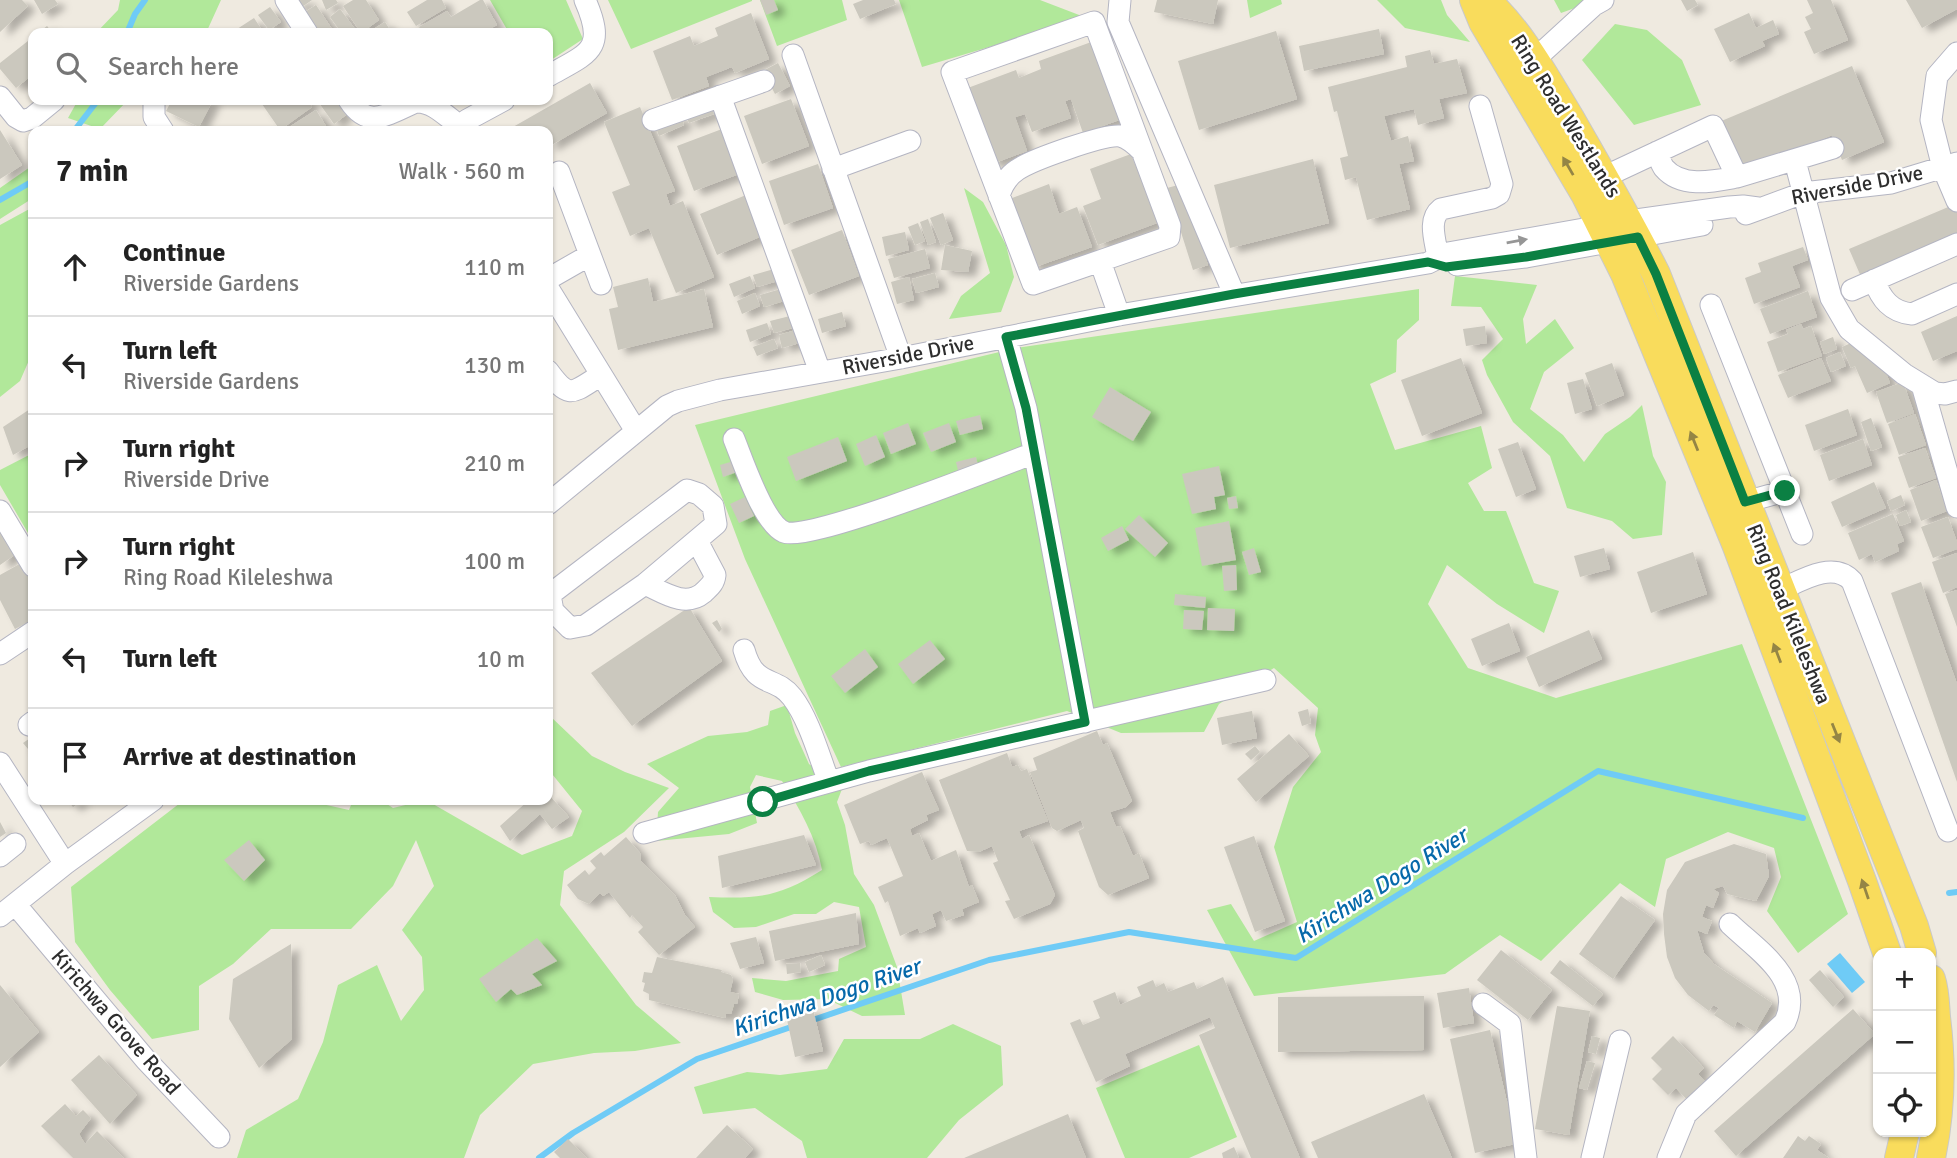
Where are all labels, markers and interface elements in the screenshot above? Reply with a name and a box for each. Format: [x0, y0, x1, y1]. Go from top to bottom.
search box [28, 28, 553, 105]
street label: Ring Road Westlands [1505, 30, 1627, 202]
icon: search [52, 48, 90, 86]
text: Search here [108, 51, 239, 83]
text: 7 min [56, 153, 128, 190]
one-way arrow [1562, 156, 1574, 175]
text: Walk · 560 m [399, 157, 525, 186]
street label: Riverside Drive [1789, 159, 1925, 211]
one-way arrow [1506, 235, 1528, 246]
text: Continue [123, 237, 225, 269]
icon: ahead [56, 248, 94, 286]
text: 110 m [464, 253, 525, 282]
text: Riverside Gardens [123, 269, 299, 298]
street label: Riverside Drive [840, 329, 976, 381]
text: Turn left [123, 335, 217, 367]
icon: left [56, 346, 94, 384]
text: 130 m [464, 351, 525, 380]
text: Riverside Gardens [123, 367, 299, 396]
one-way arrow [1688, 430, 1699, 451]
text: Turn right [123, 433, 235, 465]
icon: right [56, 444, 94, 482]
text: 210 m [464, 449, 525, 478]
text: Riverside Drive [123, 465, 270, 494]
route end [1769, 475, 1800, 506]
street label: Ring Road Kileleshwa [1741, 520, 1837, 708]
text: Turn right [123, 531, 235, 563]
icon: right [56, 542, 94, 580]
text: 100 m [464, 547, 525, 576]
text: Ring Road Kileleshwa [123, 563, 333, 592]
icon: left [56, 640, 94, 678]
one-way arrow [1771, 642, 1782, 663]
text: Turn left [123, 643, 217, 675]
text: 10 m [477, 645, 525, 674]
one-way arrow [1831, 722, 1842, 743]
icon: arrive [56, 738, 94, 776]
text: Arrive at destination [123, 741, 356, 773]
route start [747, 786, 778, 817]
water label: Kirichwa Dogo River [1290, 819, 1476, 950]
one-way arrow [1859, 878, 1870, 899]
street label: Kirichwa Grove Road [46, 944, 186, 1100]
map controls [1873, 948, 1936, 1137]
button: + [1873, 948, 1936, 1011]
water label: Kirichwa Dogo River [728, 951, 927, 1043]
button: − [1873, 1011, 1936, 1074]
button: locate [1873, 1074, 1936, 1137]

